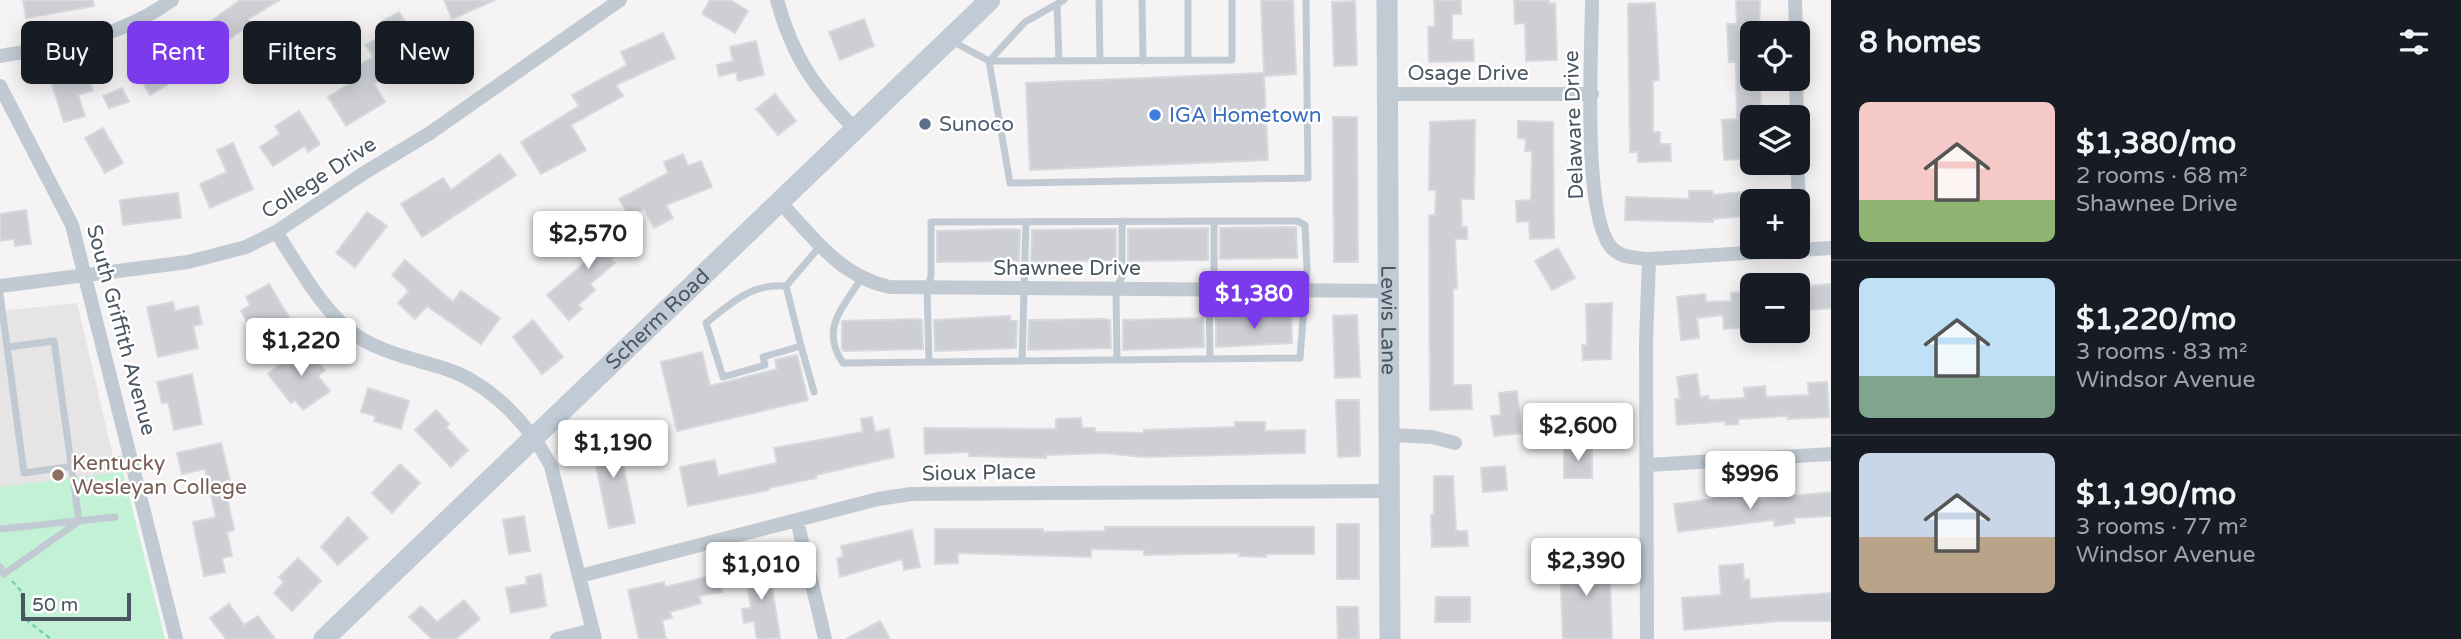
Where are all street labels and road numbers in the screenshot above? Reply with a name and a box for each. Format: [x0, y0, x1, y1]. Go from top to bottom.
street label: Delaware Drive [1559, 50, 1589, 200]
street label: Osage Drive [1407, 61, 1529, 86]
street label: College Drive [257, 132, 381, 224]
street label: South Griffith Avenue [81, 222, 161, 438]
street label: Shawnee Drive [993, 256, 1141, 281]
street label: Scherm Road [600, 264, 715, 375]
street label: Lewis Lane [1376, 265, 1401, 375]
street label: Sioux Place [922, 460, 1036, 486]

